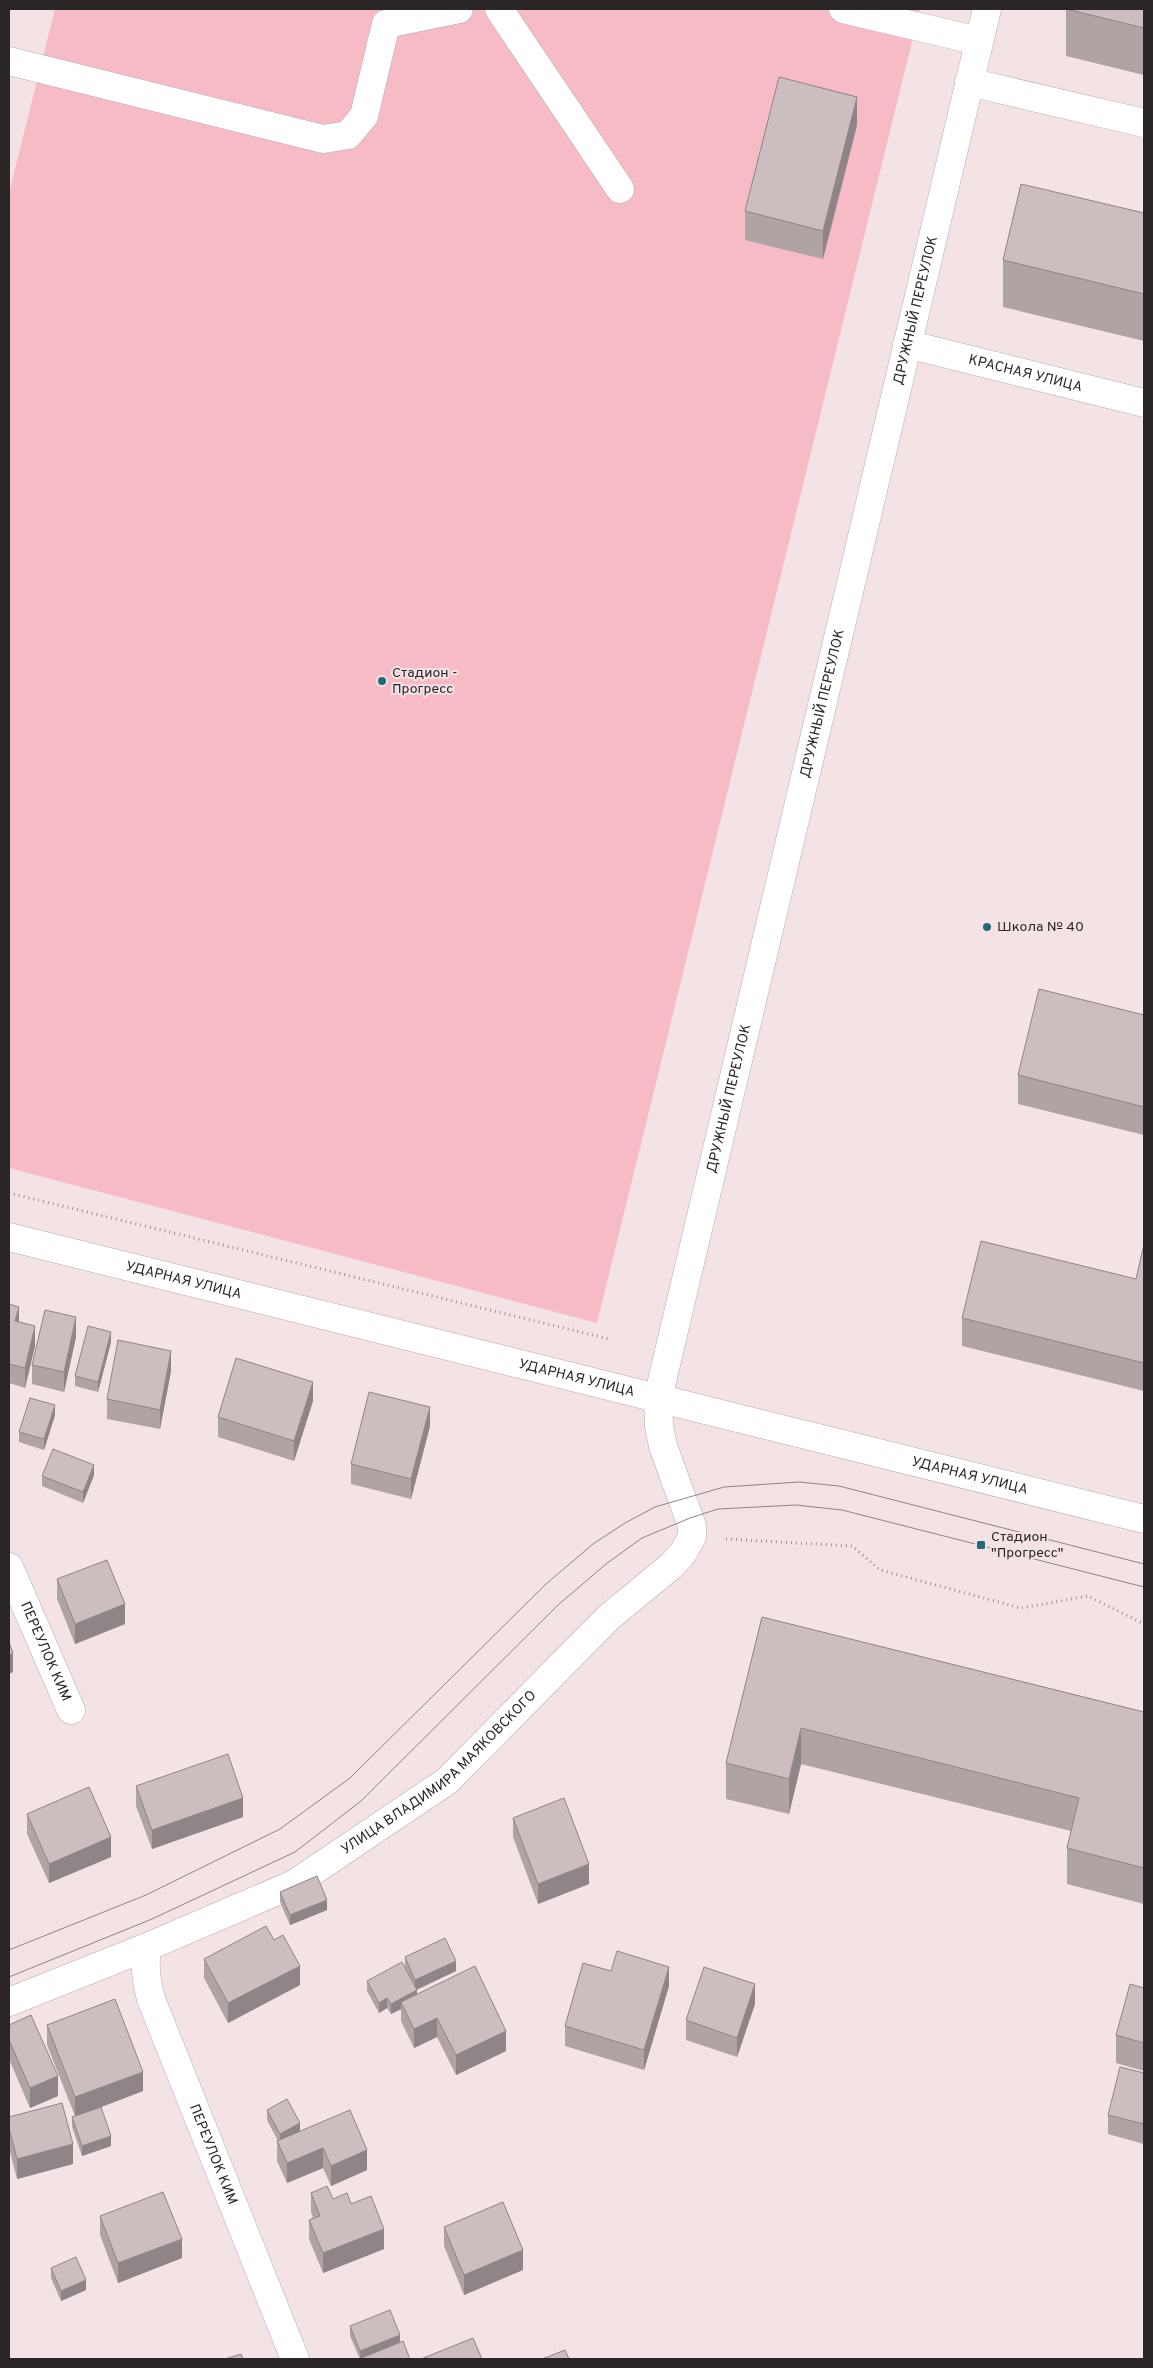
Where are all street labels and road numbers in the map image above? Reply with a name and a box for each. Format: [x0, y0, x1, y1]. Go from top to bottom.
street label: ДРУЖНЫЙ ПЕРЕУЛОК [890, 234, 941, 387]
street label: КРАСНАЯ УЛИЦА [967, 351, 1084, 396]
street label: ДРУЖНЫЙ ПЕРЕУЛОК [797, 627, 848, 780]
street label: ДРУЖНЫЙ ПЕРЕУЛОК [703, 1022, 755, 1175]
street label: УДАРНАЯ УЛИЦА [124, 1258, 244, 1303]
street label: УДАРНАЯ УЛИЦА [517, 1355, 637, 1401]
street label: УДАРНАЯ УЛИЦА [910, 1453, 1030, 1498]
street label: ПЕРЕУЛОК КИМ [17, 1599, 75, 1704]
street label: УЛИЦА ВЛАДИМИРА МАЯКОВСКОГО [338, 1687, 540, 1858]
street label: ПЕРЕУЛОК КИМ [185, 2102, 241, 2207]

